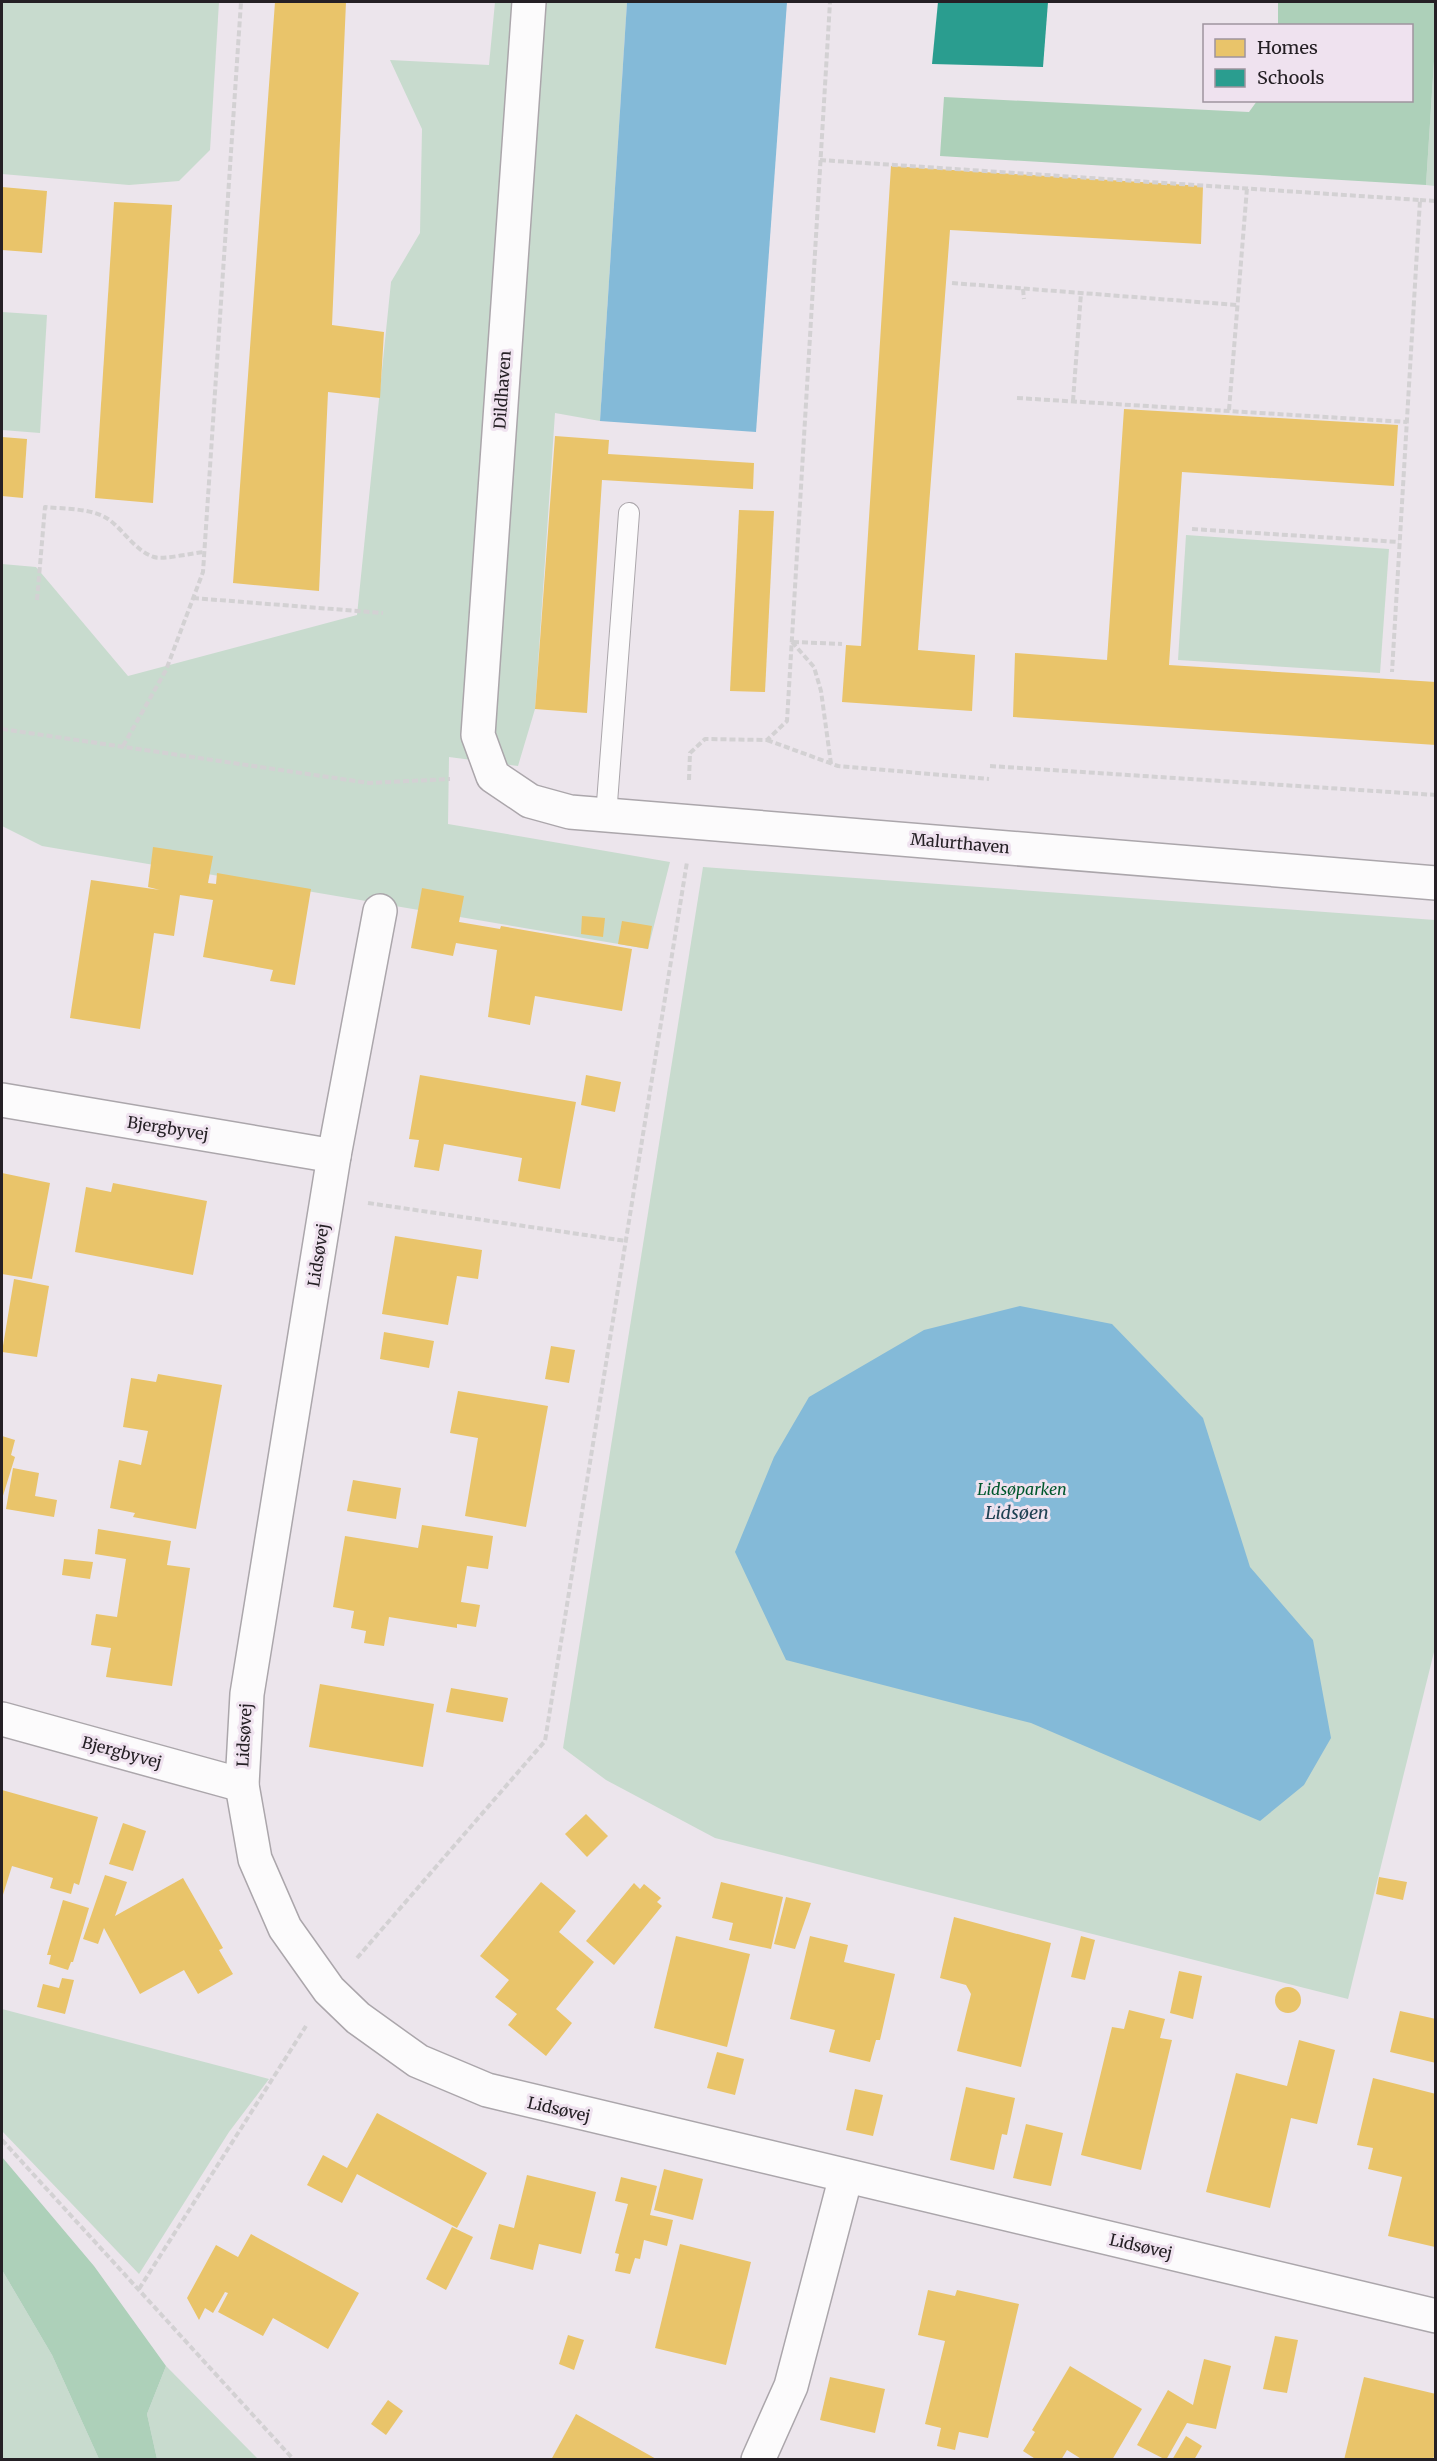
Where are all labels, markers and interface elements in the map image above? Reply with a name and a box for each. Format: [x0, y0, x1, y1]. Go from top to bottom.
legend [1203, 24, 1413, 102]
text: Homes [1257, 36, 1318, 59]
text: Schools [1257, 66, 1325, 89]
street label: Dildhaven [489, 350, 515, 430]
street label: Malurthaven [910, 829, 1011, 857]
street label: Bjergbyvej [126, 1112, 210, 1144]
street label: Lidsøvej [303, 1222, 333, 1288]
park label: Lidsøparken [977, 1479, 1067, 1499]
water label: Lidsøen [985, 1501, 1049, 1524]
street label: Lidsøvej [232, 1702, 256, 1768]
street label: Bjergbyvej [80, 1732, 164, 1772]
street label: Lidsøvej [526, 2092, 592, 2126]
street label: Lidsøvej [1108, 2229, 1174, 2263]

